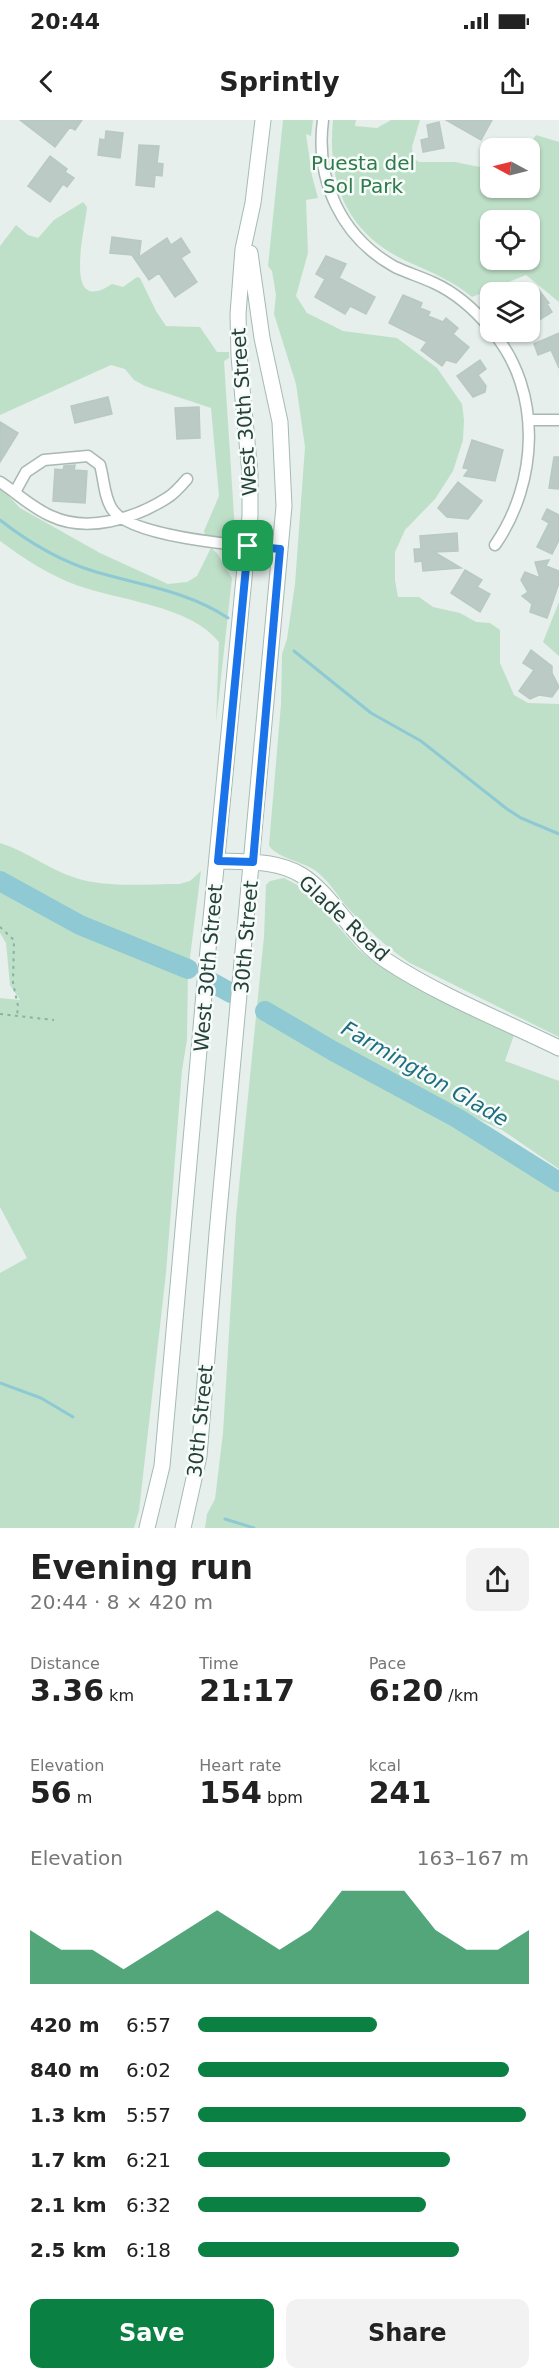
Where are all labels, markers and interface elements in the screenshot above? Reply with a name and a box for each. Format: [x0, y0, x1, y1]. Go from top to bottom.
text: 20:44 [30, 9, 100, 34]
icon: back [30, 65, 63, 98]
icon: share [496, 65, 529, 98]
text: Sprintly [219, 66, 340, 97]
north arrow [480, 138, 540, 198]
map controls [480, 138, 540, 342]
park label: Puesta del Sol Park [311, 151, 415, 198]
button: locate [480, 210, 540, 270]
button: layers [480, 282, 540, 342]
street label: West 30th Street [226, 327, 262, 497]
pin [222, 520, 273, 571]
icon: arrive [231, 529, 264, 562]
street label: Glade Road [294, 870, 394, 966]
street label: 30th Street [229, 879, 263, 994]
street label: West 30th Street [189, 883, 227, 1053]
water label: Farmington Glade [337, 1016, 513, 1132]
street label: 30th Street [182, 1363, 218, 1478]
text: Evening run [30, 1548, 253, 1587]
button: share [466, 1548, 529, 1611]
text: 20:44 · 8 × 420 m [30, 1590, 213, 1614]
text: Distance [30, 1654, 100, 1673]
text: Time [199, 1654, 238, 1673]
text: Pace [369, 1654, 406, 1673]
text: 3.36 [30, 1673, 104, 1708]
text: 21:17 [199, 1673, 295, 1708]
text: 6:20 [369, 1673, 443, 1708]
text: km [104, 1686, 134, 1705]
text: /km [443, 1686, 479, 1705]
text: Elevation [30, 1756, 104, 1775]
text: Heart rate [199, 1756, 281, 1775]
text: kcal [369, 1756, 401, 1775]
text: 56 [30, 1775, 72, 1810]
text: 154 [199, 1775, 262, 1810]
text: 241 [369, 1775, 431, 1810]
text: m [72, 1788, 92, 1807]
text: bpm [262, 1788, 303, 1807]
text: Elevation [30, 1846, 123, 1870]
text: 163–167 m [417, 1846, 529, 1870]
text: 420 m [30, 2013, 100, 2037]
text: 6:57 [126, 2013, 171, 2037]
text: 840 m [30, 2058, 100, 2082]
text: 6:02 [126, 2058, 171, 2082]
text: 1.3 km [30, 2103, 107, 2127]
text: 5:57 [126, 2103, 171, 2127]
text: 1.7 km [30, 2148, 107, 2172]
text: 6:21 [126, 2148, 171, 2172]
text: 2.1 km [30, 2193, 107, 2217]
text: 6:32 [126, 2193, 171, 2217]
text: 2.5 km [30, 2238, 107, 2262]
text: 6:18 [126, 2238, 171, 2262]
button: Save [30, 2299, 274, 2368]
button: Share [286, 2299, 529, 2368]

